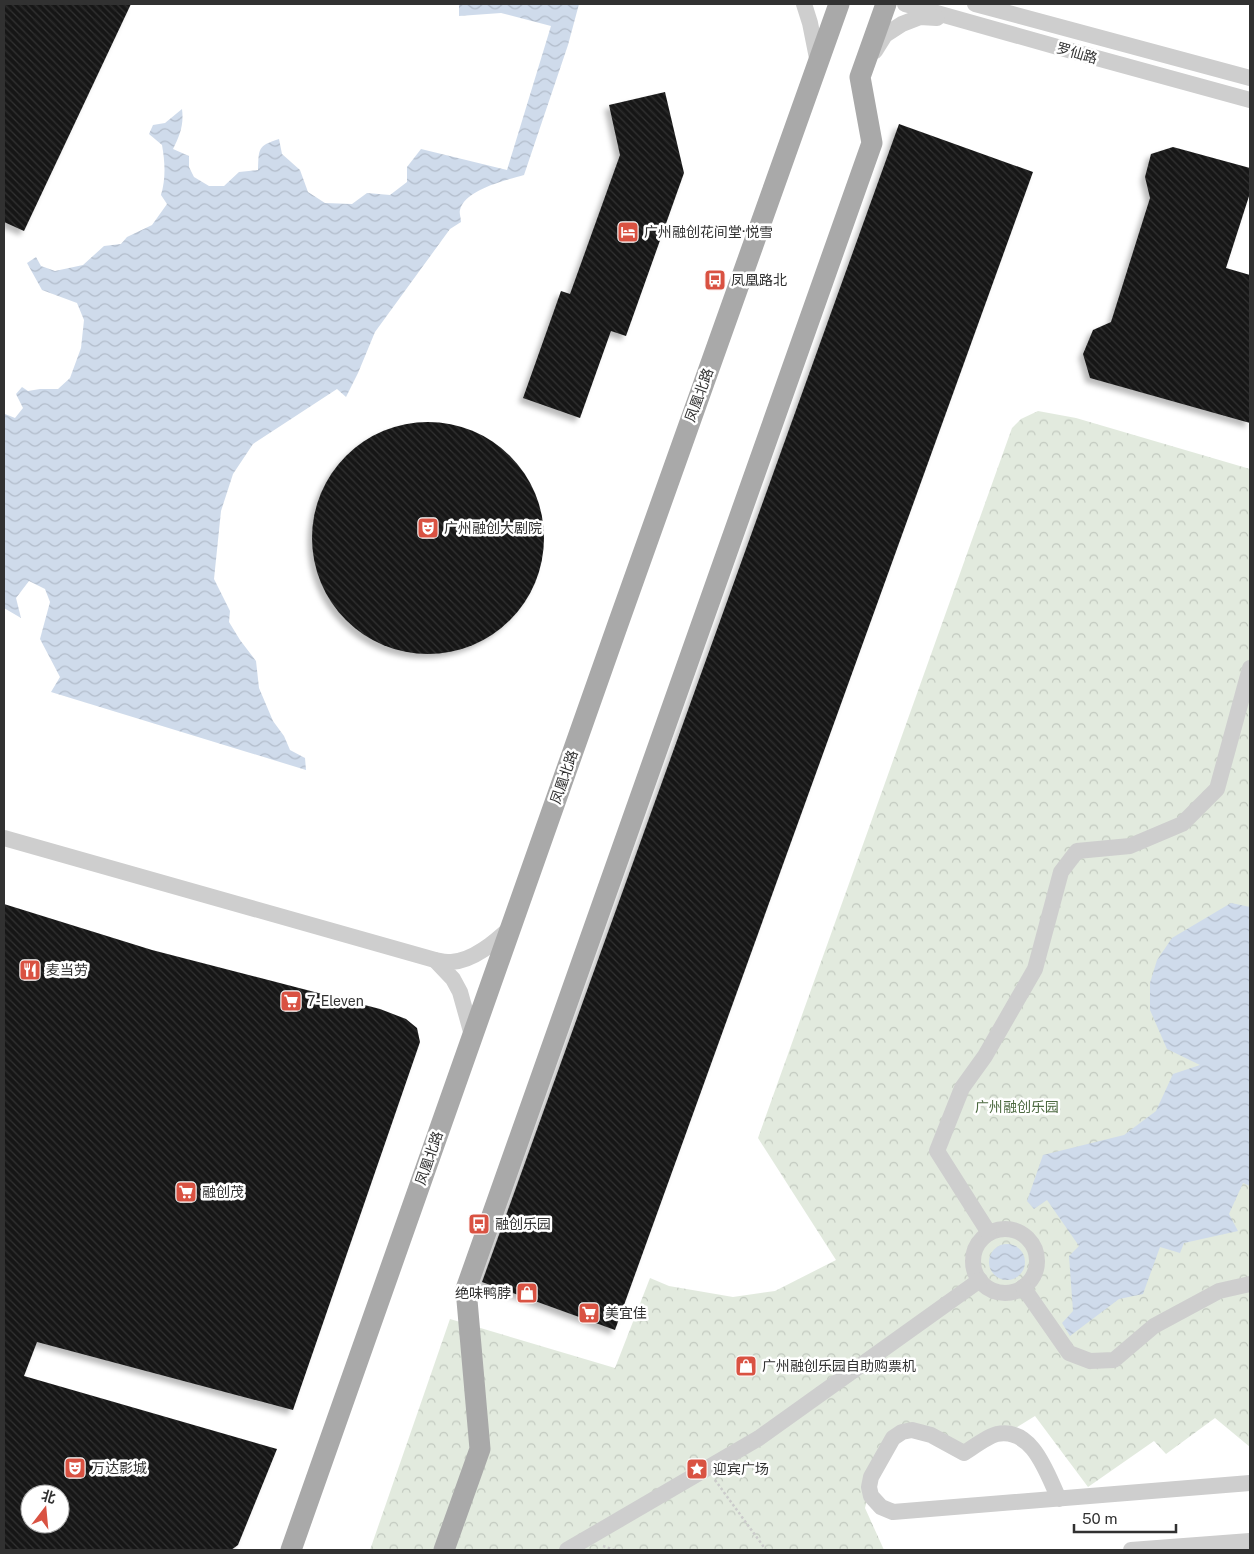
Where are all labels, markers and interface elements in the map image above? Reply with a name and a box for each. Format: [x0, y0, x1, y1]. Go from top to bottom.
street label: 罗仙路 [1055, 40, 1099, 66]
hotel icon: 广州融创花间堂·悦雪 [616, 220, 640, 244]
place label: 广州融创花间堂·悦雪 [644, 224, 773, 240]
bus stop icon: 凤凰路北 [703, 268, 727, 292]
place label: 凤凰路北 [731, 272, 787, 288]
street label: 凤凰北路 [682, 366, 716, 424]
theatre icon: 广州融创大剧院 [416, 516, 440, 540]
place label: 广州融创大剧院 [444, 520, 542, 536]
street label: 凤凰北路 [547, 748, 581, 806]
restaurant icon: 麦当劳 [18, 958, 42, 982]
place label: 麦当劳 [46, 962, 88, 978]
supermarket icon: 7-Eleven [279, 989, 303, 1013]
place label: 7-Eleven [307, 993, 364, 1009]
park label: 广州融创乐园 [975, 1099, 1059, 1115]
street label: 凤凰北路 [412, 1129, 446, 1187]
supermarket icon: 融创茂 [174, 1180, 198, 1204]
place label: 融创茂 [202, 1184, 244, 1200]
bus stop icon: 融创乐园 [467, 1212, 491, 1236]
place label: 融创乐园 [495, 1216, 551, 1232]
shop icon: 绝味鸭脖 [515, 1281, 539, 1305]
place label: 绝味鸭脖 [455, 1285, 511, 1301]
supermarket icon: 美宜佳 [577, 1301, 601, 1325]
place label: 美宜佳 [605, 1305, 647, 1321]
shop icon: 广州融创乐园自助购票机 [734, 1354, 758, 1378]
place label: 广州融创乐园自助购票机 [762, 1358, 916, 1374]
theatre icon: 万达影城 [63, 1456, 87, 1480]
place icon: 迎宾广场 [685, 1457, 709, 1481]
place label: 万达影城 [91, 1460, 147, 1476]
place label: 迎宾广场 [713, 1461, 769, 1477]
north arrow [20, 1484, 70, 1534]
text: 北 [40, 1487, 58, 1506]
scale bar [1074, 1502, 1176, 1534]
text: 50 m [1082, 1510, 1117, 1527]

